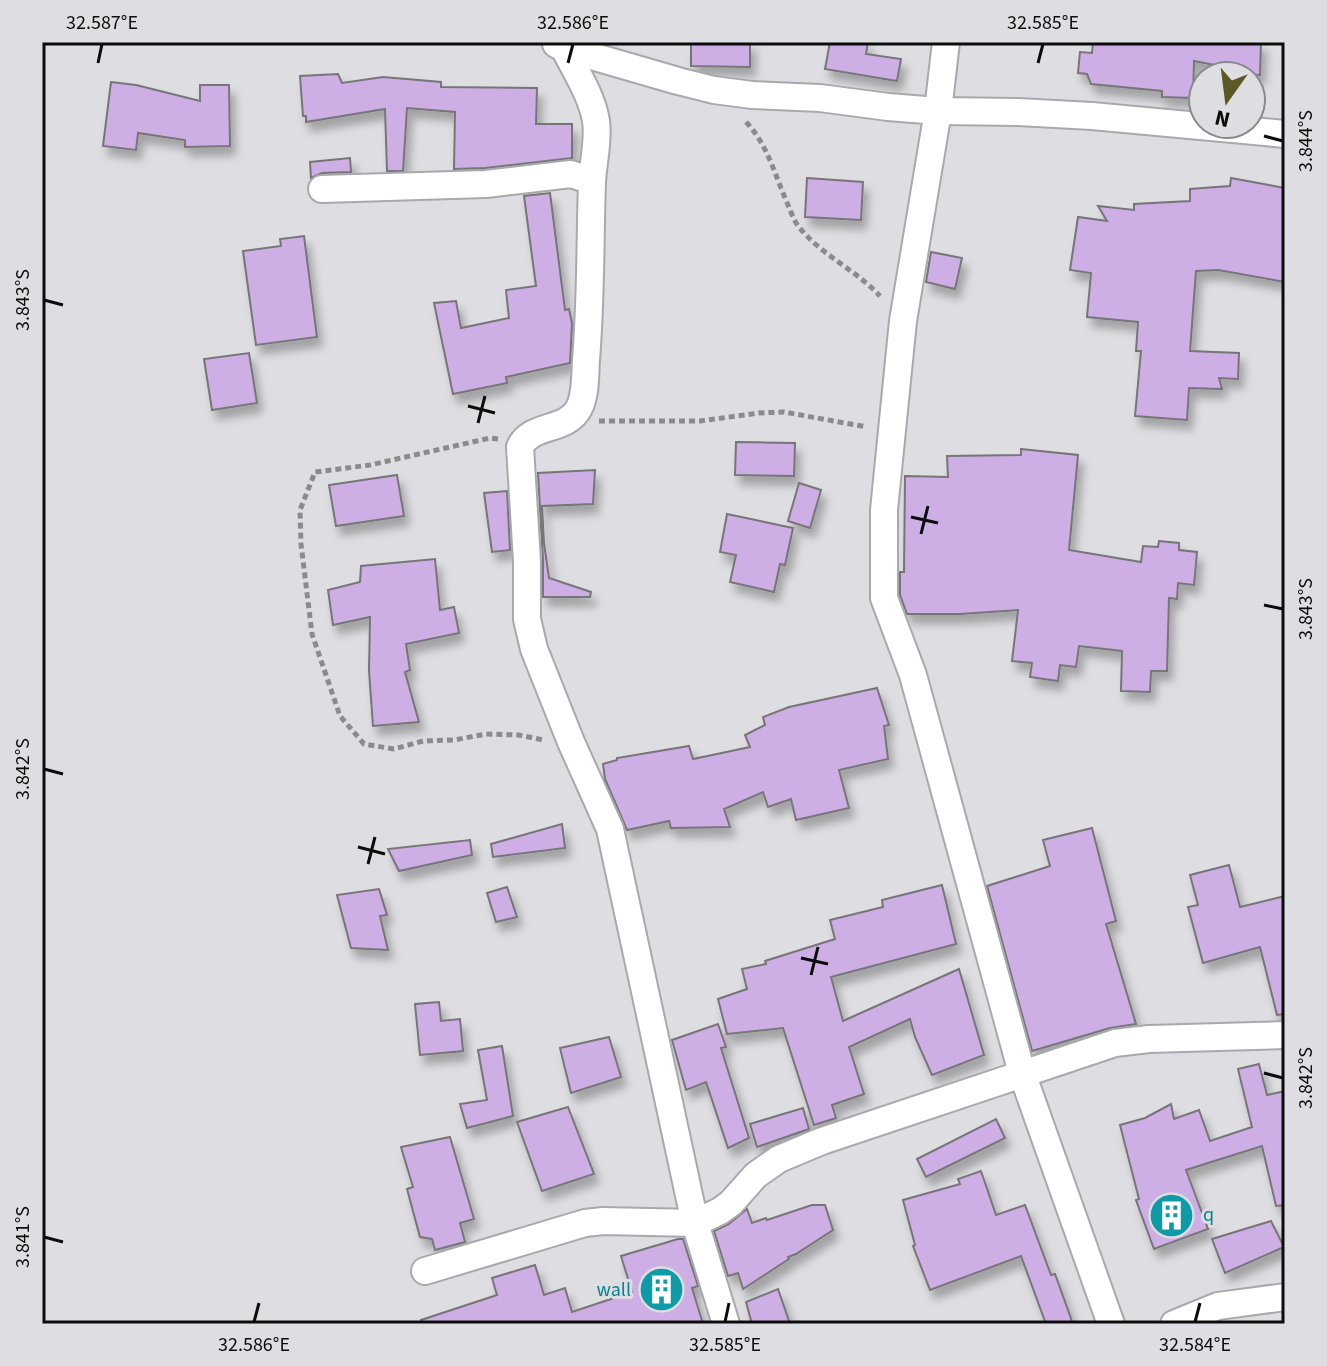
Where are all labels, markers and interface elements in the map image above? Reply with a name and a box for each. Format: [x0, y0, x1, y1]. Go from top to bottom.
text: 32.587°E [66, 9, 138, 37]
text: 32.586°E [537, 9, 609, 37]
text: 32.585°E [1007, 9, 1079, 37]
north arrow [1187, 60, 1267, 140]
text: N [1211, 101, 1233, 136]
text: 3.844°S [1292, 110, 1320, 172]
text: 3.843°S [9, 269, 37, 331]
text: 3.843°S [1292, 578, 1320, 640]
text: 3.842°S [9, 738, 37, 800]
text: 3.842°S [1292, 1047, 1320, 1109]
building icon: q [1148, 1191, 1196, 1239]
place label: q [1203, 1201, 1214, 1229]
text: 3.841°S [9, 1206, 37, 1268]
building icon: wall [638, 1266, 686, 1314]
place label: wall [597, 1276, 631, 1304]
text: 32.586°E [218, 1331, 290, 1359]
text: 32.585°E [689, 1331, 761, 1359]
text: 32.584°E [1159, 1331, 1231, 1359]

